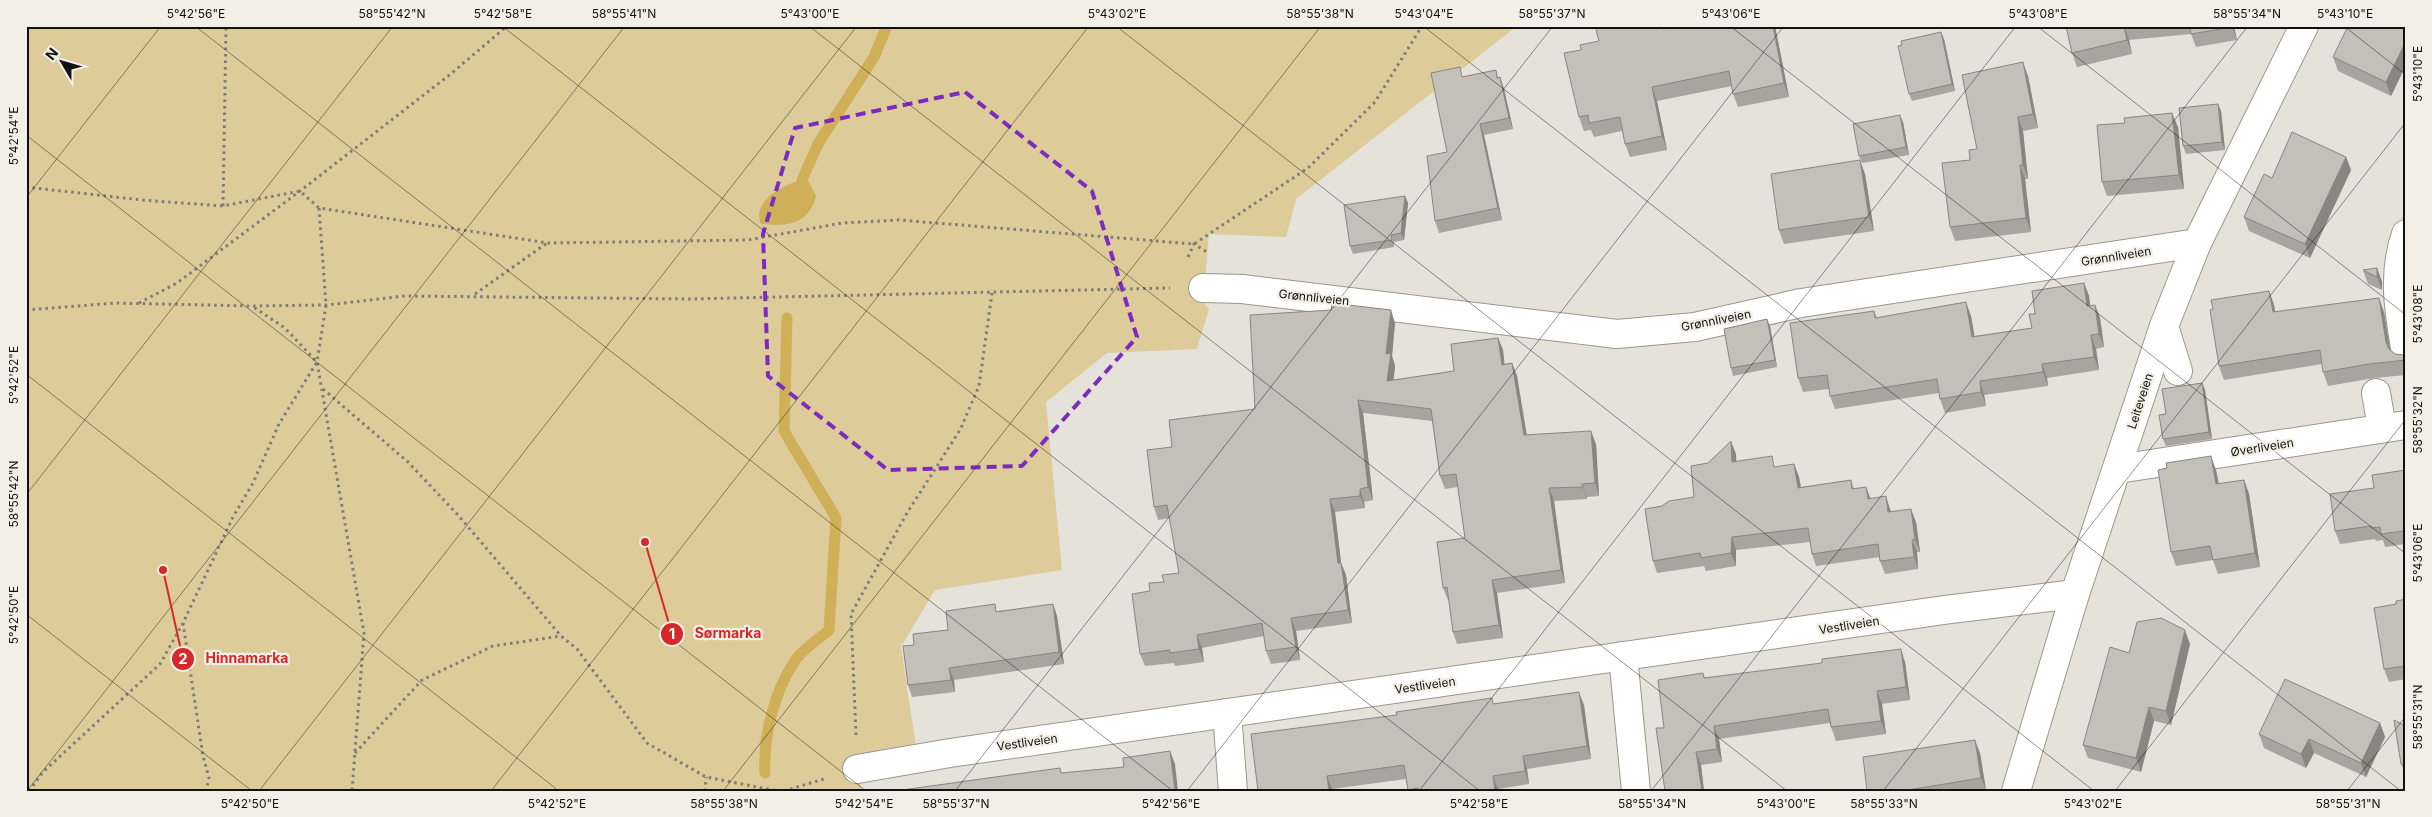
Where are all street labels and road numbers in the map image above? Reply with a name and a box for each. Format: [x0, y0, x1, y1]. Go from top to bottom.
street label: Grønnliveien [2080, 243, 2152, 269]
street label: Grønnliveien [1278, 286, 1350, 308]
street label: Grønnliveien [1680, 306, 1752, 334]
street label: Leiteveien [2124, 371, 2156, 431]
street label: Øverliveien [2229, 435, 2295, 459]
street label: Vestliveien [1818, 613, 1880, 637]
street label: Vestliveien [1394, 673, 1456, 697]
street label: Vestliveien [996, 730, 1058, 754]

